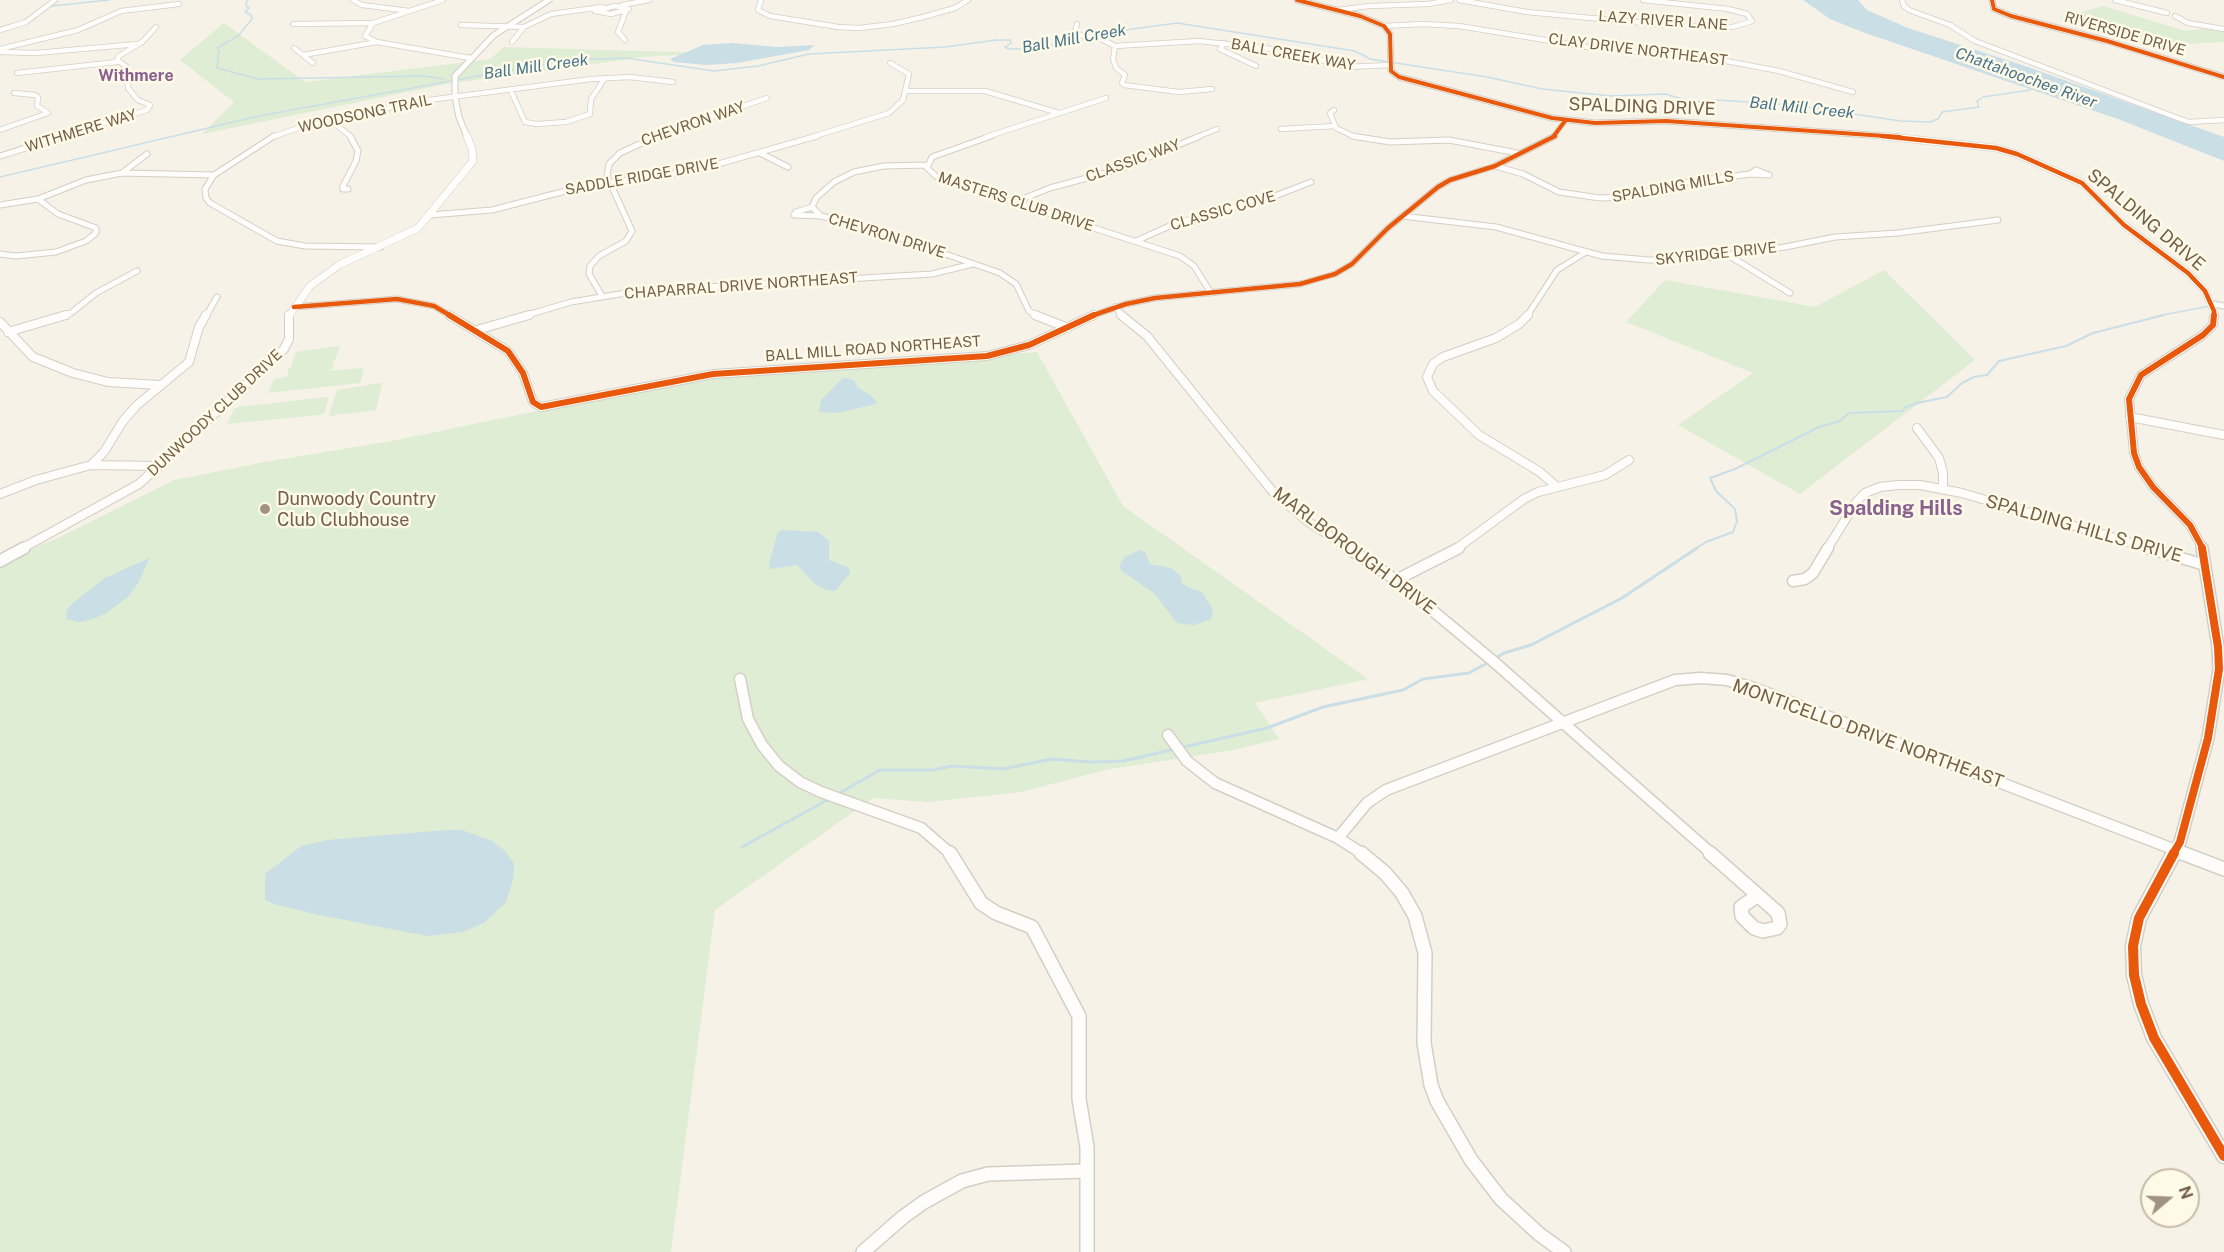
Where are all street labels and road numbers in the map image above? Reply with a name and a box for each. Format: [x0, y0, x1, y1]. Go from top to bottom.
street label: LAZY RIVER LANE [1598, 7, 1728, 35]
street label: RIVERSIDE DRIVE [2062, 8, 2188, 60]
street label: CLAY DRIVE NORTHEAST [1547, 30, 1729, 70]
street label: BALL CREEK WAY [1229, 35, 1357, 75]
street label: WOODSONG TRAIL [297, 91, 433, 137]
street label: SPALDING DRIVE [1568, 94, 1716, 120]
street label: CHEVRON WAY [639, 98, 747, 150]
street label: WITHMERE WAY [23, 105, 139, 157]
street label: CLASSIC WAY [1083, 136, 1183, 186]
street label: SADDLE RIDGE DRIVE [564, 155, 720, 199]
street label: SPALDING DRIVE [2083, 164, 2209, 276]
street label: SPALDING MILLS [1611, 167, 1735, 207]
street label: MASTERS CLUB DRIVE [936, 168, 1096, 236]
street label: CLASSIC COVE [1168, 187, 1278, 235]
street label: CHEVRON DRIVE [826, 210, 948, 262]
street label: SKYRIDGE DRIVE [1654, 239, 1778, 269]
street label: CHAPARRAL DRIVE NORTHEAST [624, 269, 858, 303]
street label: BALL MILL ROAD NORTHEAST [764, 332, 982, 366]
street label: DUNWOODY CLUB DRIVE [144, 346, 286, 480]
street label: MARLBOROUGH DRIVE [1268, 483, 1440, 619]
street label: SPALDING HILLS DRIVE [1983, 491, 2185, 567]
street label: MONTICELLO DRIVE NORTHEAST [1730, 675, 2006, 793]

